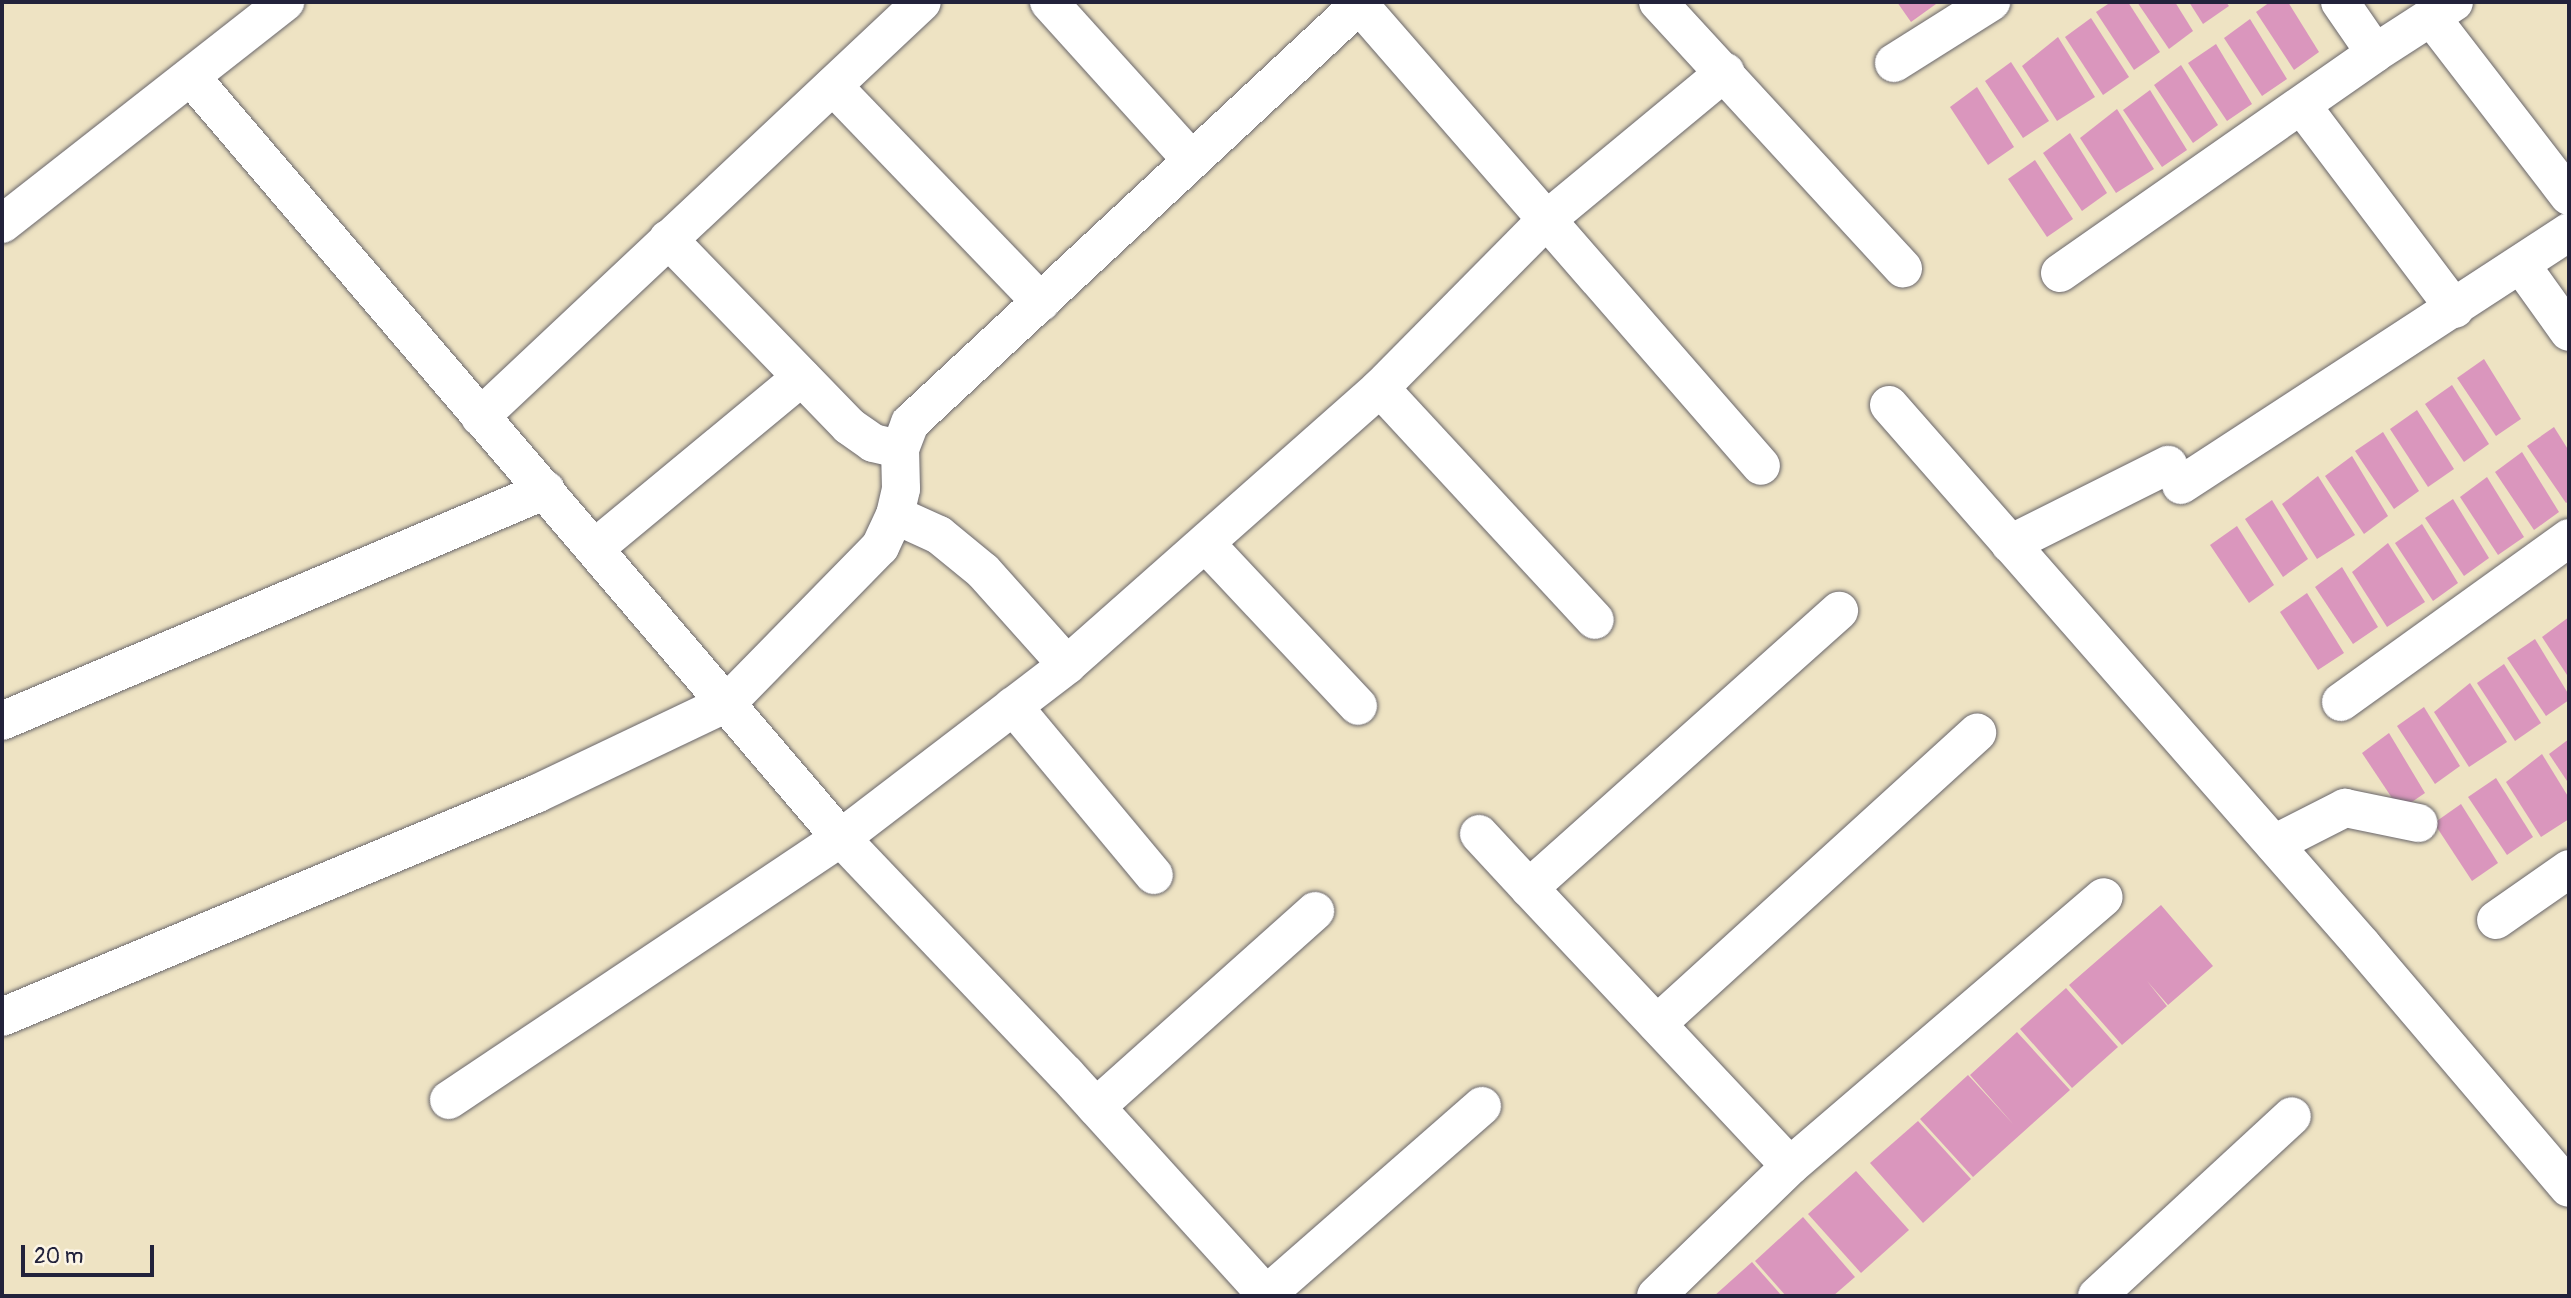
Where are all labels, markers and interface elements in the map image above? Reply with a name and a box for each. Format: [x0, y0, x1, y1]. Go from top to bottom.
scale bar [24, 1232, 158, 1276]
text: 20 m [34, 1243, 83, 1270]

